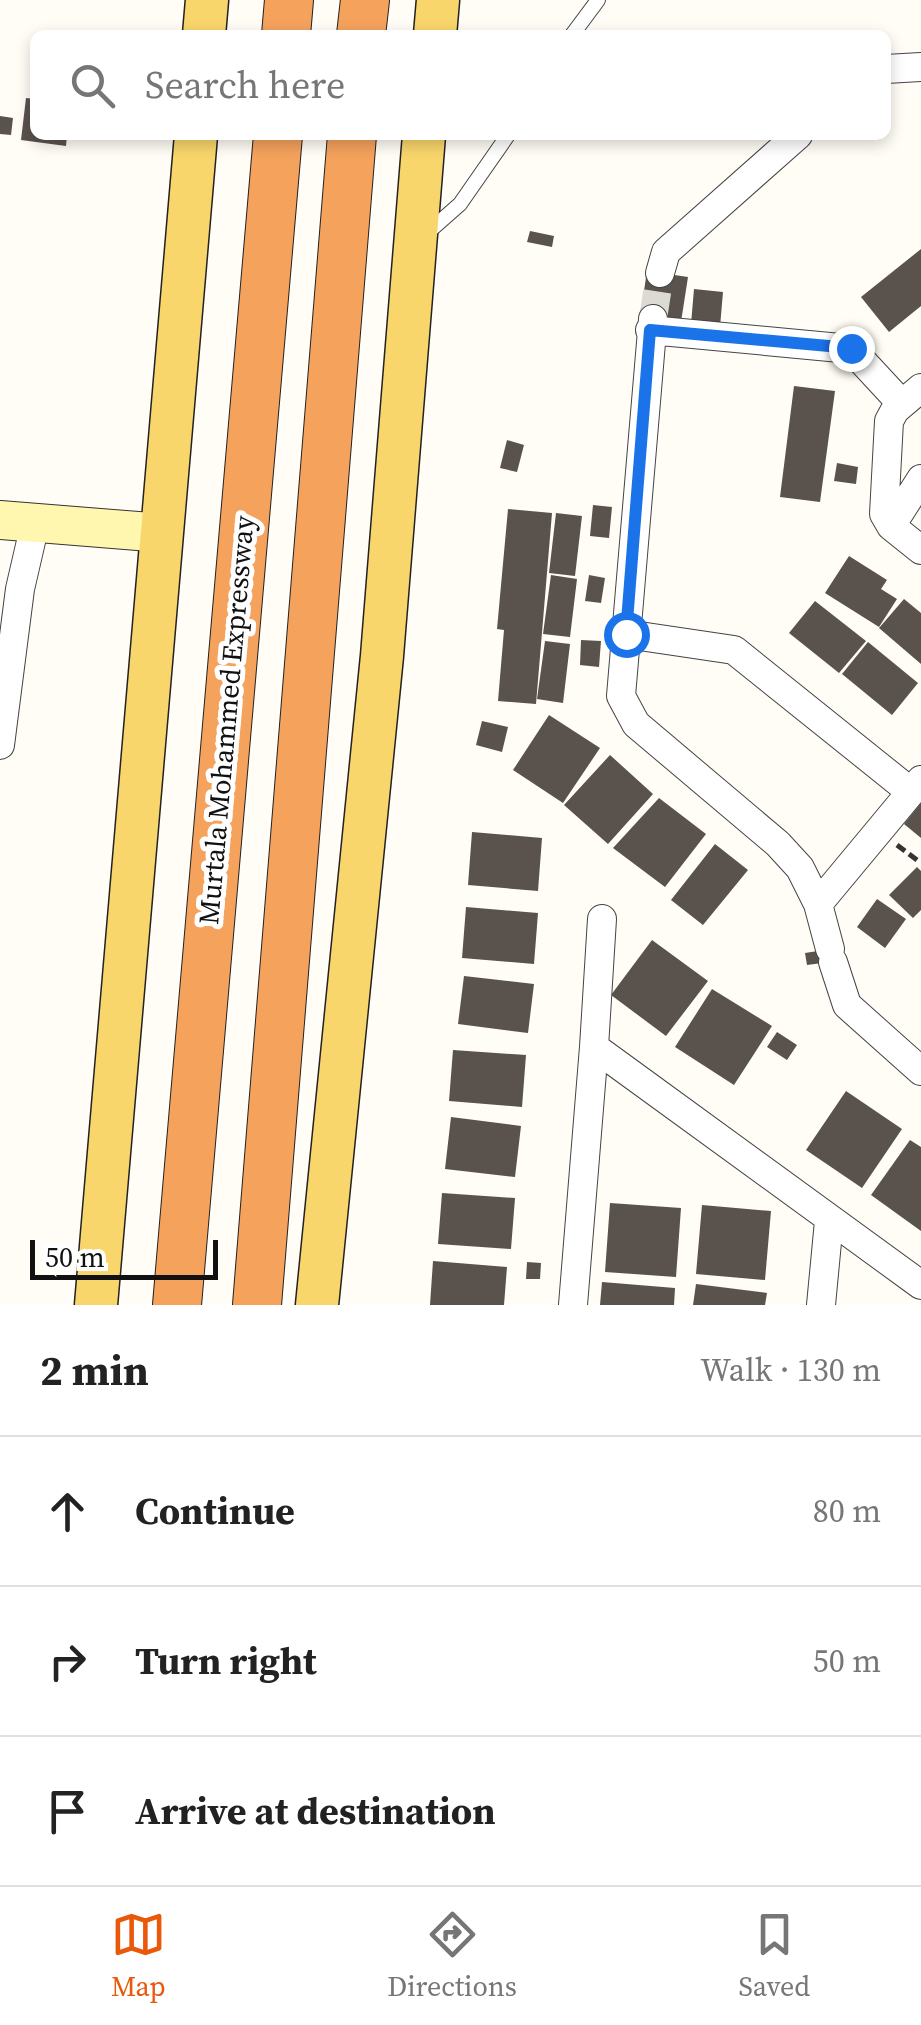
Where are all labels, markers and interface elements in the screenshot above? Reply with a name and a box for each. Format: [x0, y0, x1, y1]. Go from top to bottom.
search box [30, 30, 891, 140]
icon: search [65, 58, 120, 113]
text: Search here [145, 59, 345, 111]
route end [829, 326, 875, 372]
street label: Murtala Mohammed Expressway [189, 513, 263, 926]
route start [604, 612, 650, 658]
scale bar [30, 1235, 218, 1280]
text: 50 m [45, 1238, 105, 1276]
text: 2 min [40, 1341, 149, 1399]
text: Walk · 130 m [700, 1348, 881, 1392]
icon: ahead [40, 1484, 95, 1539]
text: Continue [135, 1485, 295, 1537]
text: 80 m [813, 1489, 881, 1533]
icon: right [40, 1634, 95, 1689]
text: Turn right [135, 1635, 317, 1687]
text: 50 m [813, 1639, 881, 1683]
icon: arrive [40, 1784, 95, 1839]
text: Arrive at destination [135, 1785, 496, 1837]
tab: Map [111, 1907, 166, 2005]
tab: Directions [387, 1907, 517, 2005]
tab: Saved [738, 1907, 810, 2005]

